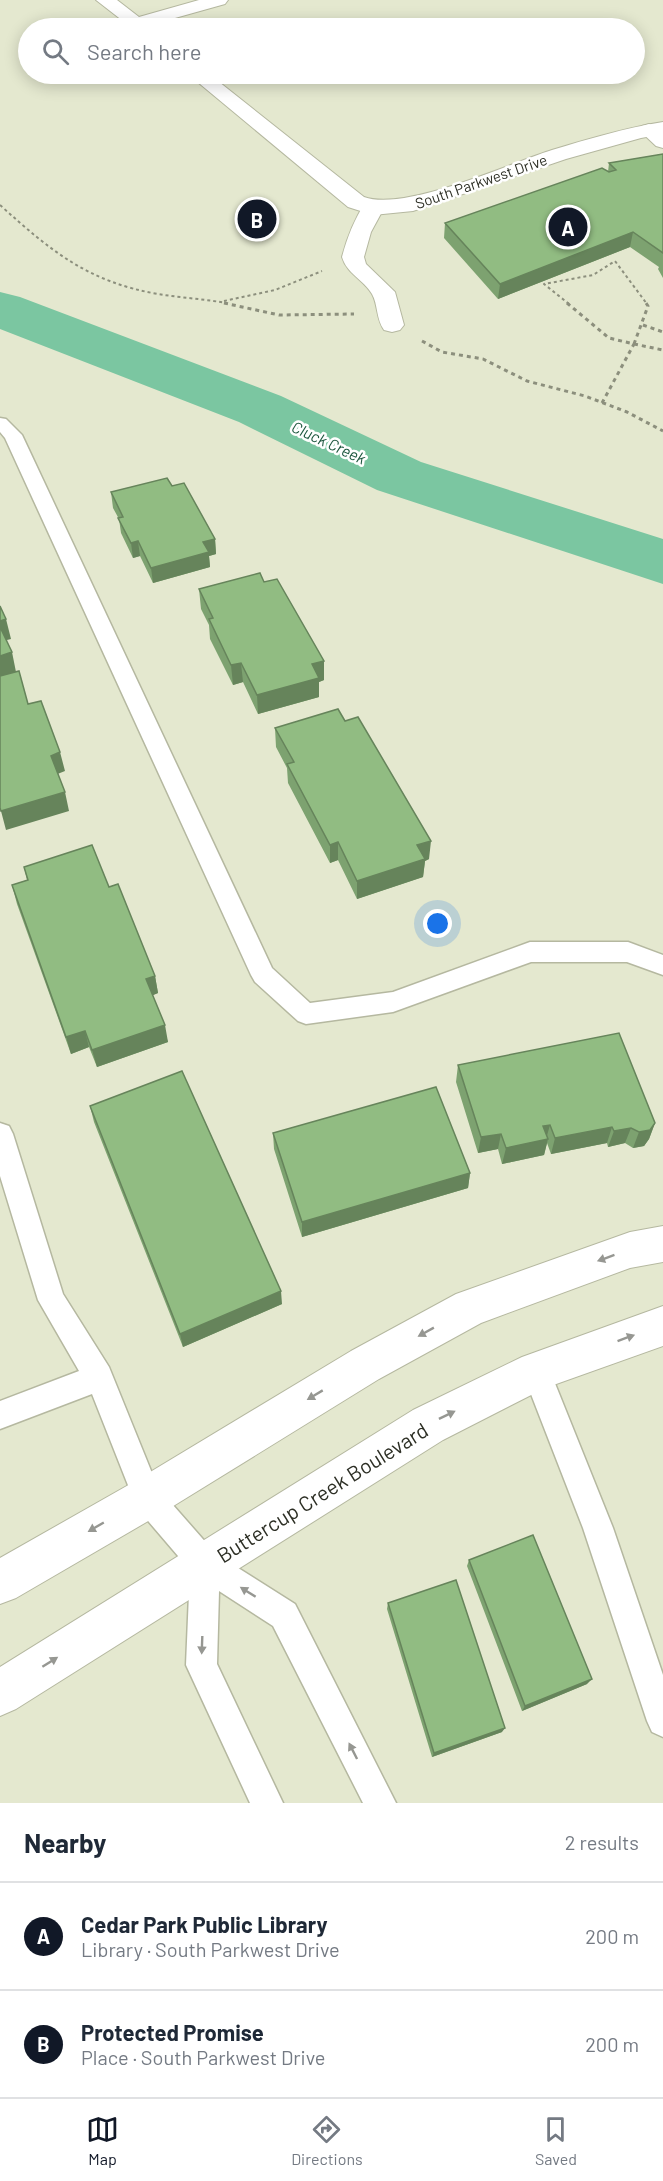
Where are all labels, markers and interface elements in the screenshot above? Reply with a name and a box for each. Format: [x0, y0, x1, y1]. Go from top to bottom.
search box [18, 18, 645, 84]
icon: search [39, 35, 72, 68]
text: Search here [87, 38, 201, 64]
street label: South Parkwest Drive [413, 150, 549, 212]
pin: B [238, 196, 276, 242]
pin: A [548, 204, 588, 250]
water label: Cluck Creek [289, 417, 369, 468]
your location [423, 909, 452, 938]
one-way arrow [597, 1254, 615, 1264]
one-way arrow [417, 1327, 434, 1337]
one-way arrow [617, 1333, 635, 1343]
one-way arrow [307, 1390, 323, 1401]
one-way arrow [438, 1411, 456, 1421]
street label: Buttercup Creek Boulevard [212, 1417, 432, 1567]
one-way arrow [87, 1522, 104, 1532]
one-way arrow [240, 1587, 256, 1598]
one-way arrow [197, 1635, 207, 1654]
one-way arrow [42, 1657, 58, 1668]
one-way arrow [348, 1742, 358, 1759]
text: Nearby [24, 1827, 106, 1858]
text: 2 results [565, 1830, 639, 1854]
text: Cedar Park Public Library [81, 1911, 328, 1937]
text: A [37, 1924, 50, 1948]
text: 200 m [585, 1924, 639, 1948]
text: Library · South Parkwest Drive [81, 1937, 340, 1961]
text: Protected Promise [81, 2019, 264, 2045]
text: B [37, 2032, 50, 2056]
text: 200 m [585, 2032, 639, 2056]
text: Place · South Parkwest Drive [81, 2045, 326, 2069]
tab: Map [86, 2113, 119, 2168]
tab: Directions [291, 2113, 363, 2168]
tab: Saved [535, 2113, 577, 2168]

